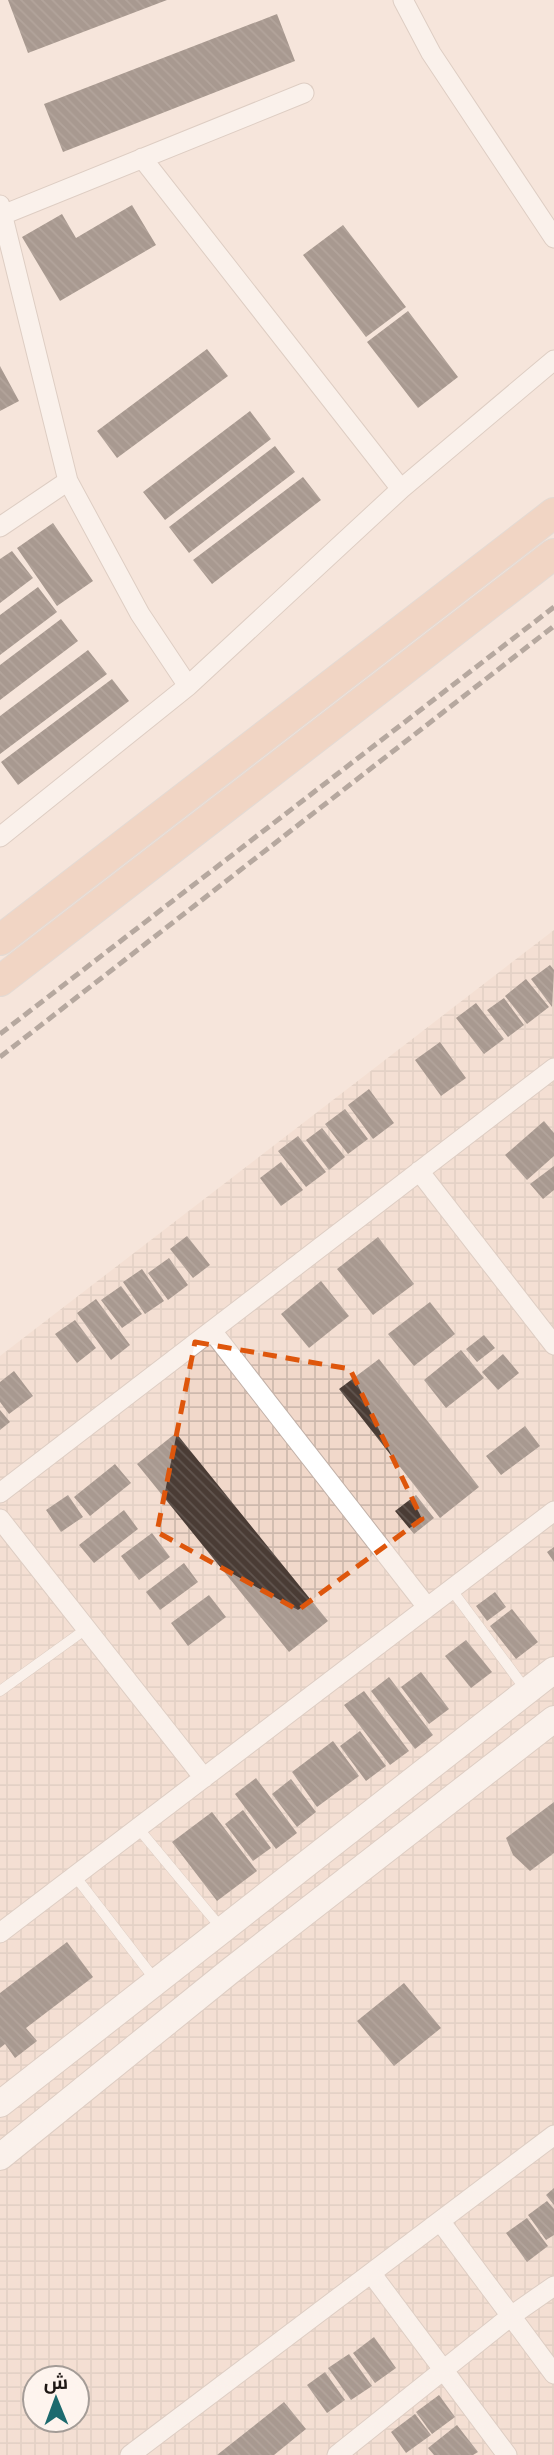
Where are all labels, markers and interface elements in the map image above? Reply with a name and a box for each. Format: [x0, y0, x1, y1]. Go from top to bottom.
north arrow [21, 2364, 91, 2434]
text: ش [43, 2371, 68, 2394]

